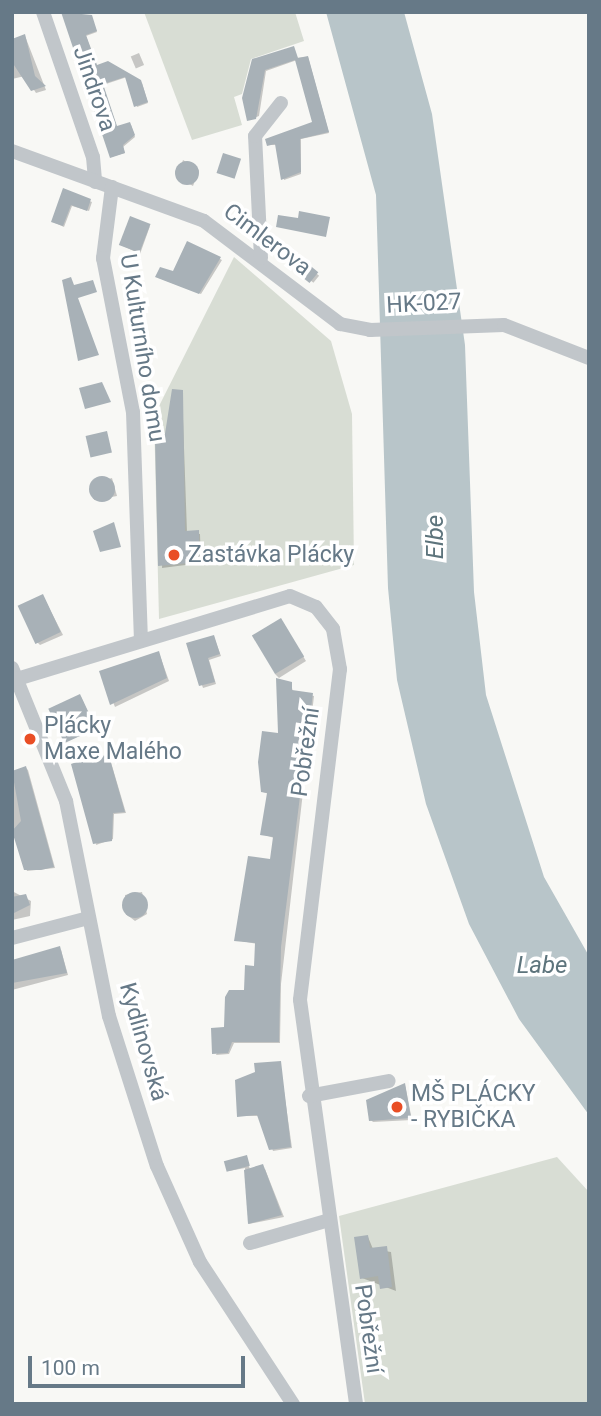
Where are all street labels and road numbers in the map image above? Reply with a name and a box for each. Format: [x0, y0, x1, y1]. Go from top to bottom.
street label: Jindrova [67, 43, 121, 135]
street label: Cimlerova [218, 198, 316, 282]
street label: U Kulturního domu [114, 252, 170, 444]
street label: HK-027 [386, 288, 462, 320]
street label: Pobřežní [286, 706, 326, 798]
street label: Kydlinovská [113, 980, 173, 1104]
street label: Pobřežní [348, 1283, 388, 1375]

